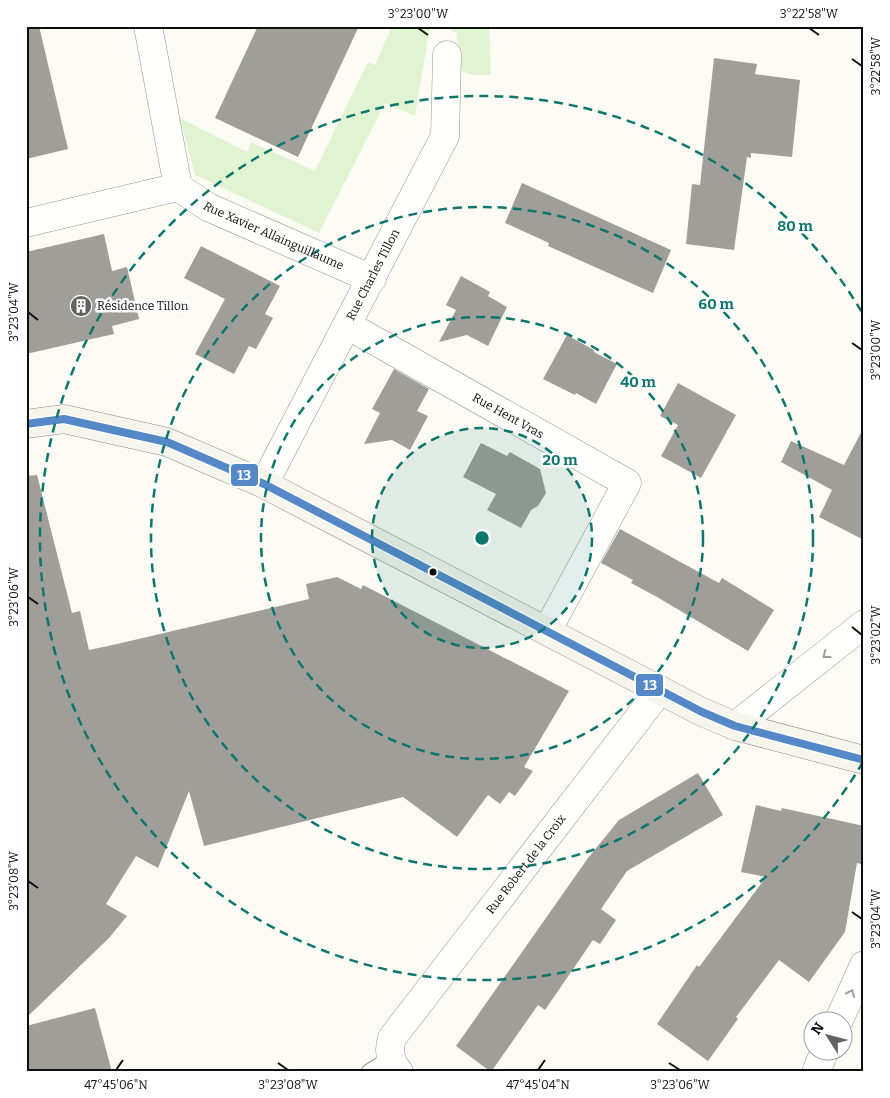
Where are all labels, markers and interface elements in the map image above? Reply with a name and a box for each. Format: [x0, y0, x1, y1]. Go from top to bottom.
text: 3°23'00"W [388, 7, 449, 21]
text: 3°22'58"W [780, 7, 839, 21]
text: 3°22'58"W [869, 36, 883, 95]
street label: Rue Xavier Allainguillaume [201, 199, 346, 273]
text: 80 m [777, 217, 813, 235]
street label: Rue Charles Tillon [343, 226, 403, 323]
text: 3°23'04"W [7, 281, 21, 342]
building icon: Résidence Tillon [69, 294, 93, 318]
text: 60 m [698, 295, 734, 313]
place label: Résidence Tillon [97, 299, 189, 313]
text: 3°23'00"W [869, 319, 883, 380]
text: 40 m [620, 373, 657, 391]
street label: Rue Hent Vras [470, 390, 546, 442]
text: 20 m [543, 451, 578, 469]
line badge: 13 [230, 463, 259, 487]
text: 13 [237, 467, 251, 484]
centre of rings [473, 529, 491, 547]
text: 3°23'06"W [7, 566, 21, 627]
unlabelled marker [428, 567, 438, 577]
text: 3°23'02"W [869, 605, 883, 665]
one-way arrow [822, 649, 831, 658]
line badge: 13 [635, 673, 664, 697]
text: 13 [643, 677, 657, 694]
street label: Rue Robert de la Croix [483, 811, 569, 917]
text: 3°23'08"W [7, 850, 21, 911]
text: 3°23'04"W [869, 888, 883, 949]
one-way arrow [845, 989, 856, 998]
north arrow [802, 1010, 852, 1060]
text: N [808, 1019, 828, 1038]
text: 47°45'06"N [84, 1078, 148, 1092]
text: 3°23'08"W [258, 1078, 319, 1092]
text: 47°45'04"N [506, 1078, 570, 1092]
text: 3°23'06"W [650, 1078, 711, 1092]

